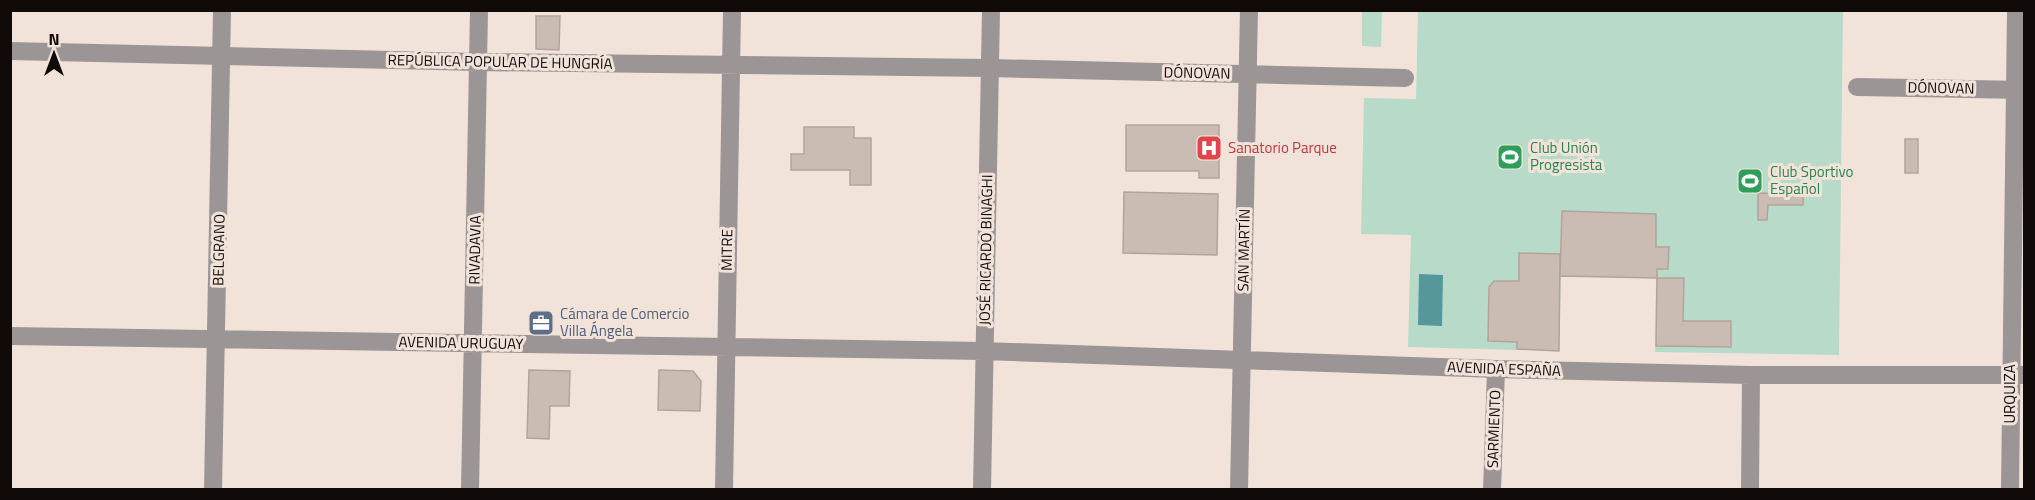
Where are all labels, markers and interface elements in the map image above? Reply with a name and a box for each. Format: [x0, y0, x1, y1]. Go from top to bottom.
north arrow [24, 24, 84, 84]
text: N [48, 27, 60, 51]
street label: REPÚBLICA POPULAR DE HUNGRÍA [387, 48, 613, 75]
street label: DÓNOVAN [1163, 60, 1231, 85]
street label: DÓNOVAN [1907, 75, 1975, 100]
hospital icon: Sanatorio Parque [1194, 133, 1224, 163]
place label: Sanatorio Parque [1228, 136, 1337, 159]
place label: Club Unión Progresista [1530, 136, 1603, 176]
sports icon: Club Unión Progresista [1495, 142, 1525, 172]
place label: Club Sportivo Español [1770, 160, 1854, 200]
sports icon: Club Sportivo Español [1735, 166, 1765, 196]
street label: JOSÉ RICARDO BINAGHI [973, 174, 998, 326]
street label: SAN MARTÍN [1231, 208, 1256, 292]
street label: BELGRANO [206, 214, 231, 286]
street label: RIVADAVIA [462, 215, 487, 285]
street label: MITRE [715, 229, 738, 271]
place label: Cámara de Comercio Villa Ángela [560, 302, 689, 342]
office icon: Cámara de Comercio Villa Ángela [526, 308, 556, 338]
street label: AVENIDA URUGUAY [398, 330, 524, 355]
street label: AVENIDA ESPAÑA [1447, 355, 1561, 382]
street label: URQUIZA [1998, 364, 2021, 424]
street label: SARMIENTO [1481, 389, 1506, 469]

